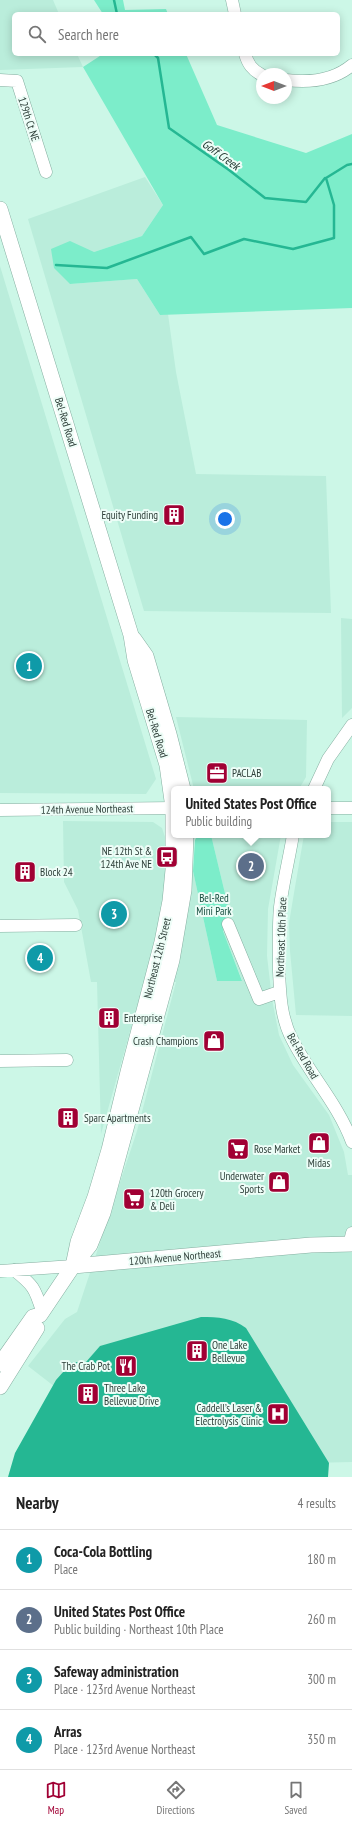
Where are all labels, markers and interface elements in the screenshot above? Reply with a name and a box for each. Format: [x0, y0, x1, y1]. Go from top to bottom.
search box [12, 12, 340, 56]
icon: search [26, 23, 48, 45]
text: Search here [58, 25, 119, 44]
north arrow [256, 68, 292, 104]
street label: 129th Ct NE [15, 95, 43, 143]
water label: Goff Creek [200, 136, 244, 174]
street label: Bel-Red Road [52, 396, 80, 449]
building icon: Equity Funding [161, 502, 187, 528]
place label: Equity Funding [101, 508, 158, 522]
your location [215, 509, 235, 529]
pin: 1 [16, 651, 42, 681]
street label: Bel-Red Road [143, 707, 171, 760]
office icon: PACLAB [204, 760, 230, 786]
place label: PACLAB [232, 766, 261, 780]
popup [171, 786, 331, 838]
text: United States Post Office [185, 794, 317, 813]
street label: 124th Avenue Northeast [41, 801, 133, 817]
text: Public building [185, 813, 252, 830]
place label: NE 12th St & 124th Ave NE [101, 844, 152, 871]
bus stop icon: NE 12th St & 124th Ave NE [154, 844, 180, 870]
pin: 2 [238, 851, 264, 881]
building icon: Block 24 [12, 859, 38, 885]
place label: Block 24 [40, 865, 73, 879]
park label: Bel-Red Mini Park [196, 891, 232, 918]
street label: Northeast 10th Place [273, 896, 289, 977]
pin: 3 [101, 899, 127, 929]
street label: Northeast 12th Street [140, 916, 174, 1000]
pin: 4 [27, 943, 53, 973]
building icon: Enterprise [96, 1005, 122, 1031]
place label: Enterprise [124, 1011, 163, 1025]
shop icon: Crash Champions [201, 1028, 227, 1054]
street label: Bel-Red Road [284, 1031, 322, 1082]
place label: Crash Champions [133, 1034, 198, 1048]
building icon: Sparc Apartments [55, 1105, 81, 1131]
place label: Sparc Apartments [84, 1111, 151, 1125]
shop icon: Midas [306, 1130, 332, 1156]
supermarket icon: Rose Market [225, 1136, 251, 1162]
place label: Rose Market [254, 1142, 300, 1156]
place label: Midas [308, 1156, 330, 1170]
place label: Underwater Sports [220, 1169, 264, 1196]
shop icon: Underwater Sports [266, 1169, 292, 1195]
supermarket icon: 120th Grocery & Deli [121, 1186, 147, 1212]
place label: 120th Grocery & Deli [150, 1186, 205, 1213]
street label: 120th Avenue Northeast [128, 1246, 222, 1268]
building icon: One Lake Bellevue [184, 1338, 210, 1364]
place label: One Lake Bellevue [212, 1338, 248, 1365]
restaurant icon: The Crab Pot [113, 1353, 139, 1379]
place label: The Crab Pot [62, 1359, 110, 1373]
building icon: Three Lake Bellevue Drive [75, 1381, 101, 1407]
place label: Three Lake Bellevue Drive [104, 1381, 160, 1408]
place label: Caddell’s Laser & Electrolysis Clinic [196, 1401, 262, 1428]
hospital icon: Caddell’s Laser & Electrolysis Clinic [265, 1401, 291, 1427]
text: Nearby [16, 1492, 59, 1514]
text: 4 results [297, 1495, 336, 1512]
text: Coca-Cola Bottling [54, 1542, 152, 1561]
text: 1 [26, 1551, 32, 1568]
text: 180 m [307, 1551, 336, 1568]
text: Place [54, 1561, 78, 1578]
text: United States Post Office [54, 1602, 185, 1621]
text: 2 [26, 1611, 32, 1628]
text: 260 m [307, 1611, 336, 1628]
text: Public building · Northeast 10th Place [54, 1621, 224, 1638]
text: Safeway administration [54, 1662, 179, 1681]
text: 3 [26, 1671, 32, 1688]
text: 300 m [307, 1671, 336, 1688]
text: Place · 123rd Avenue Northeast [54, 1681, 195, 1698]
text: Arras [54, 1722, 82, 1741]
text: 4 [26, 1731, 32, 1748]
text: 350 m [307, 1731, 336, 1748]
text: Place · 123rd Avenue Northeast [54, 1741, 195, 1758]
tab: Map [45, 1779, 67, 1817]
tab: Directions [157, 1779, 195, 1817]
tab: Saved [284, 1779, 307, 1817]

